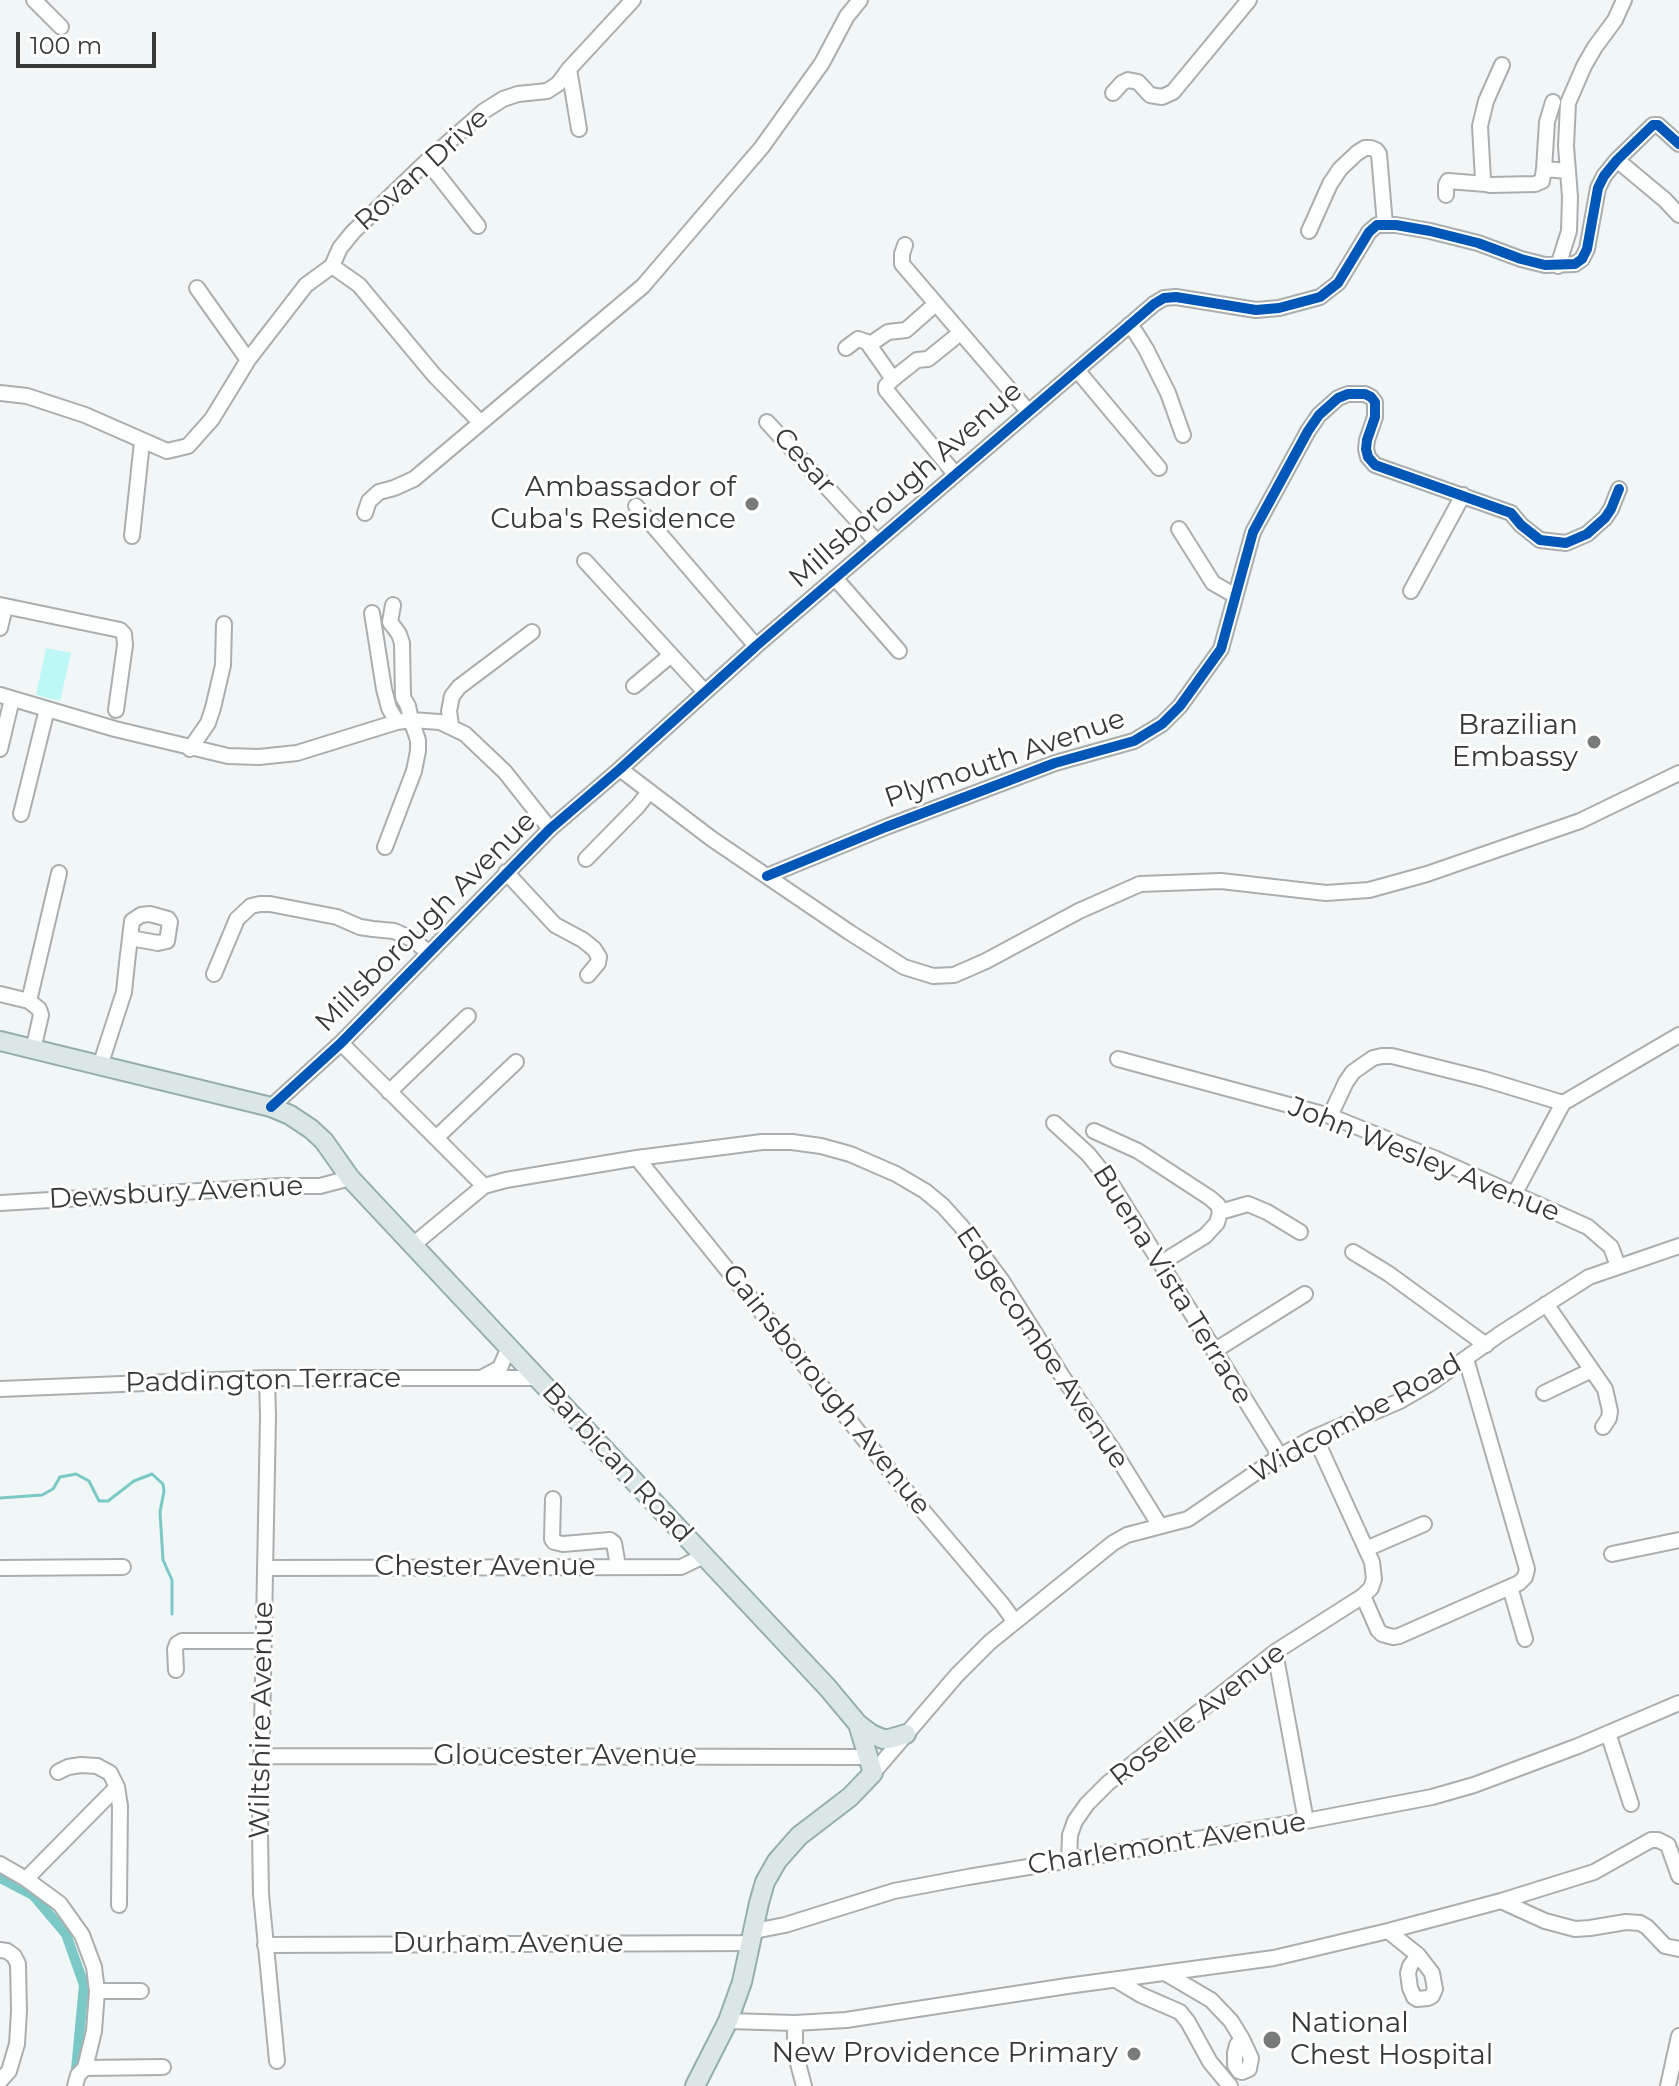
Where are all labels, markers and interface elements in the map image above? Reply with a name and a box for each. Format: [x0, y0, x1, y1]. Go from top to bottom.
scale bar [20, 16, 160, 66]
text: 100 m [30, 31, 102, 60]
street label: Rovan Drive [348, 101, 496, 239]
street label: Millsborough Avenue [783, 375, 1029, 595]
street label: Cesar [766, 421, 842, 501]
place label: Ambassador of Cuba's Residence [490, 471, 736, 537]
marker: Ambassador of Cuba's Residence [743, 495, 761, 513]
street label: Plymouth Avenue [880, 702, 1130, 816]
place label: Brazilian Embassy [1452, 709, 1578, 775]
marker: Brazilian Embassy [1585, 733, 1603, 751]
street label: Millsborough Avenue [309, 805, 543, 1039]
street label: John Wesley Avenue [1284, 1090, 1564, 1230]
street label: Buena Vista Terrace [1085, 1159, 1259, 1411]
street label: Dewsbury Avenue [48, 1170, 304, 1216]
street label: Edgecombe Avenue [948, 1220, 1136, 1476]
street label: Gainsborough Avenue [714, 1258, 938, 1522]
street label: Widcombe Road [1244, 1347, 1468, 1491]
street label: Paddington Terrace [125, 1362, 401, 1400]
street label: Barbican Road [534, 1376, 700, 1550]
street label: Chester Avenue [374, 1550, 596, 1584]
street label: Wiltshire Avenue [243, 1601, 281, 1839]
street label: Roselle Avenue [1104, 1636, 1292, 1794]
street label: Gloucester Avenue [433, 1739, 697, 1773]
street label: Charlemont Avenue [1025, 1805, 1309, 1883]
street label: Durham Avenue [392, 1927, 624, 1961]
place label: National Chest Hospital [1290, 2007, 1493, 2073]
marker: National Chest Hospital [1261, 2029, 1283, 2051]
place label: New Providence Primary [771, 2037, 1118, 2071]
marker: New Providence Primary [1125, 2045, 1143, 2063]

